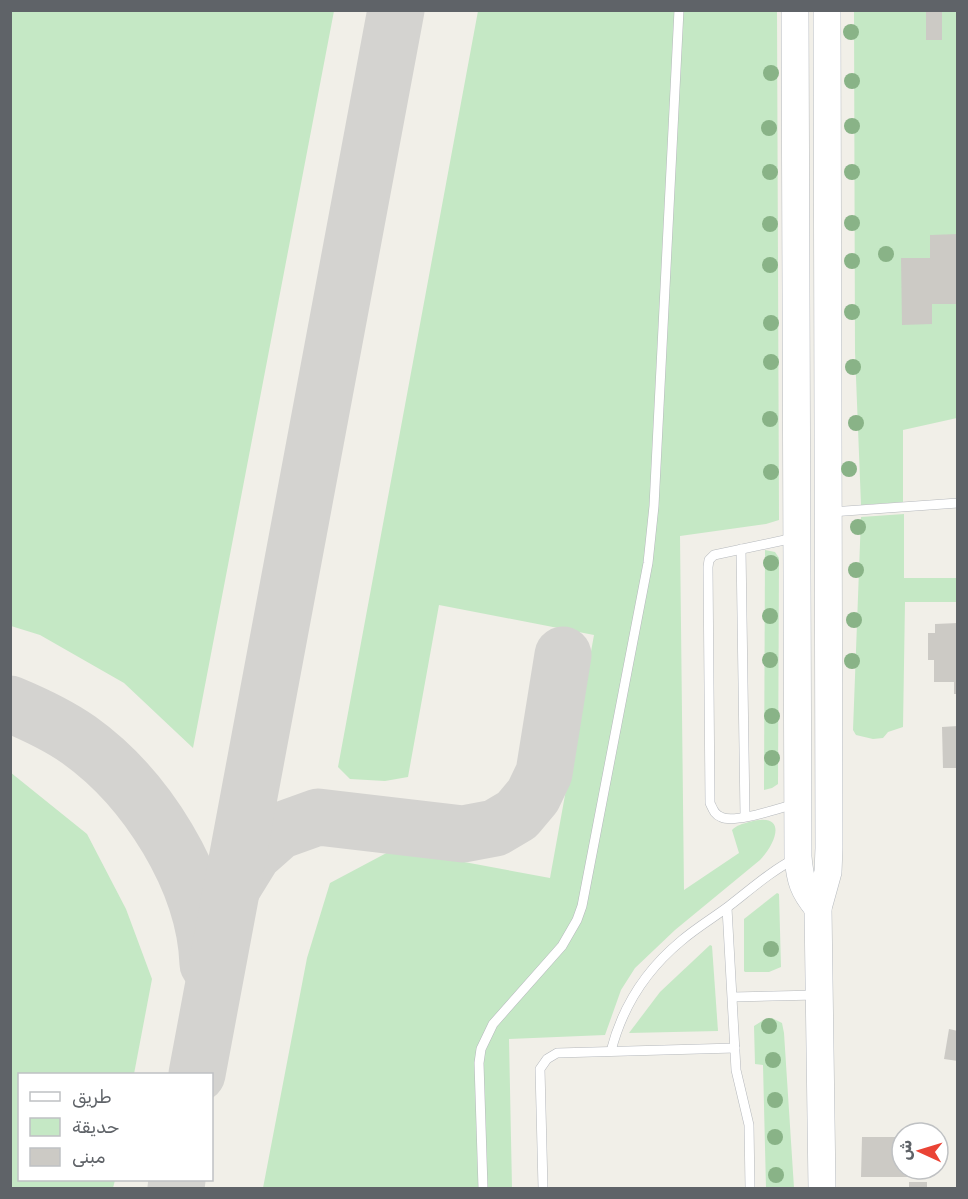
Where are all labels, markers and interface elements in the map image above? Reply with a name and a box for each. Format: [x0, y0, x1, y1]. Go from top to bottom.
legend [18, 1073, 213, 1181]
text: طريق [72, 1086, 112, 1108]
text: حديقة [72, 1116, 119, 1138]
north arrow [890, 1121, 950, 1181]
text: ش [895, 1139, 916, 1161]
text: مبنى [72, 1146, 106, 1168]

